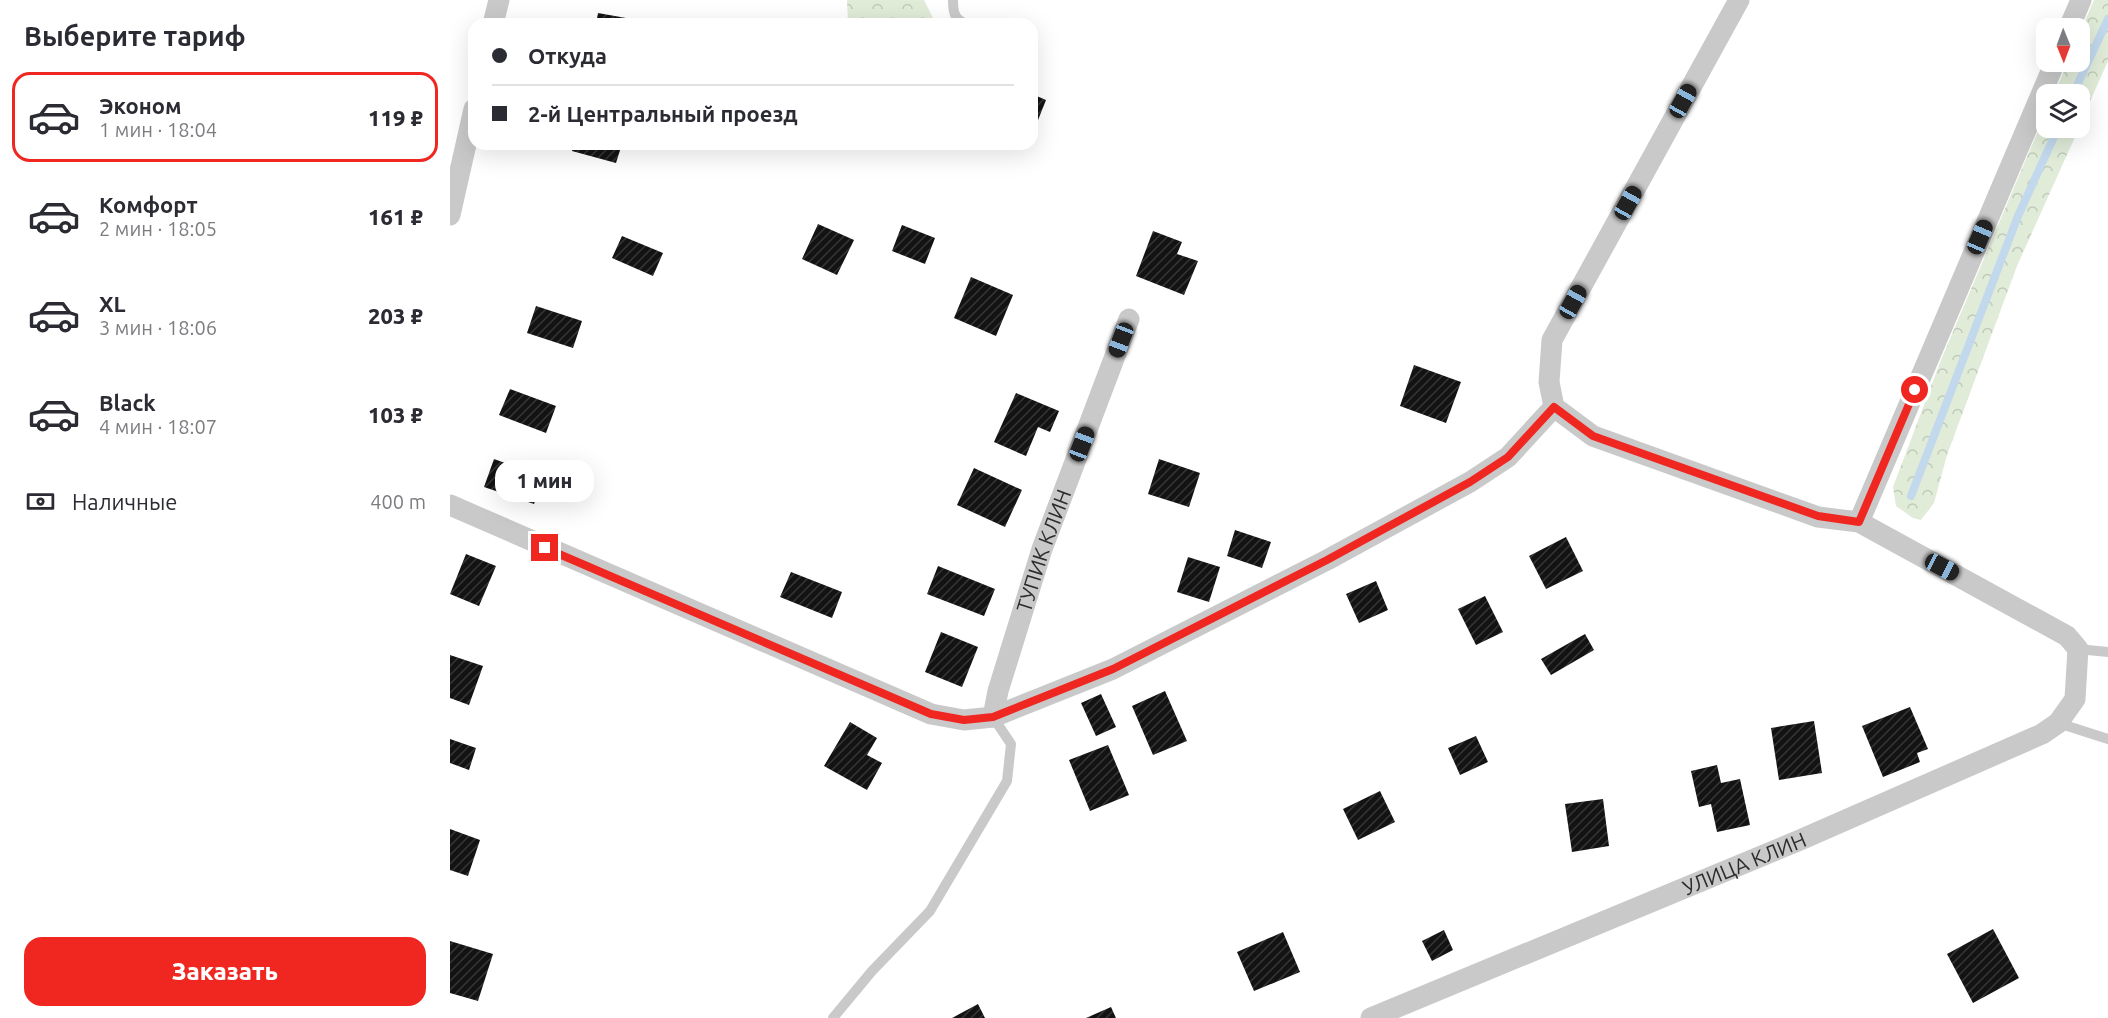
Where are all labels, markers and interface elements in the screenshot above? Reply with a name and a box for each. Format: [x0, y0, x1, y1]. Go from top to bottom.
north arrow [2036, 18, 2090, 72]
map controls [2036, 18, 2090, 138]
text: Выберите тариф [24, 21, 246, 51]
text: Откуда [528, 43, 607, 68]
car [1666, 81, 1700, 121]
button: layers [2036, 84, 2090, 138]
icon: car [27, 90, 81, 144]
text: Эконом [99, 93, 181, 118]
text: 2-й Центральный проезд [528, 101, 798, 126]
text: 119 ₽ [368, 105, 423, 130]
text: 1 мин · 18:04 [99, 118, 217, 141]
car [1611, 183, 1645, 223]
icon: car [27, 189, 81, 243]
text: Комфорт [99, 192, 198, 217]
text: 161 ₽ [368, 204, 423, 229]
text: 2 мин · 18:05 [99, 217, 217, 240]
car [1965, 217, 1995, 257]
car [1556, 282, 1590, 322]
icon: car [27, 288, 81, 342]
text: XL [99, 291, 126, 316]
text: 203 ₽ [368, 303, 423, 328]
text: 3 мин · 18:06 [99, 316, 217, 339]
car [1106, 320, 1136, 360]
route start [1901, 376, 1928, 403]
icon: car [27, 387, 81, 441]
text: Black [99, 390, 156, 415]
text: 103 ₽ [368, 402, 423, 427]
text: 4 мин · 18:07 [99, 415, 217, 438]
car [1067, 424, 1097, 464]
callout: 1 мин [496, 461, 594, 503]
text: 1 мин [517, 469, 572, 492]
icon: cash [24, 485, 57, 518]
street label: ТУПИК КЛИН [1011, 486, 1076, 615]
text: Наличные [72, 489, 177, 514]
text: 400 m [370, 490, 426, 513]
route end [531, 534, 558, 561]
car [1922, 551, 1962, 583]
street label: УЛИЦА КЛИН [1679, 827, 1809, 899]
button: Заказать [24, 937, 426, 1006]

